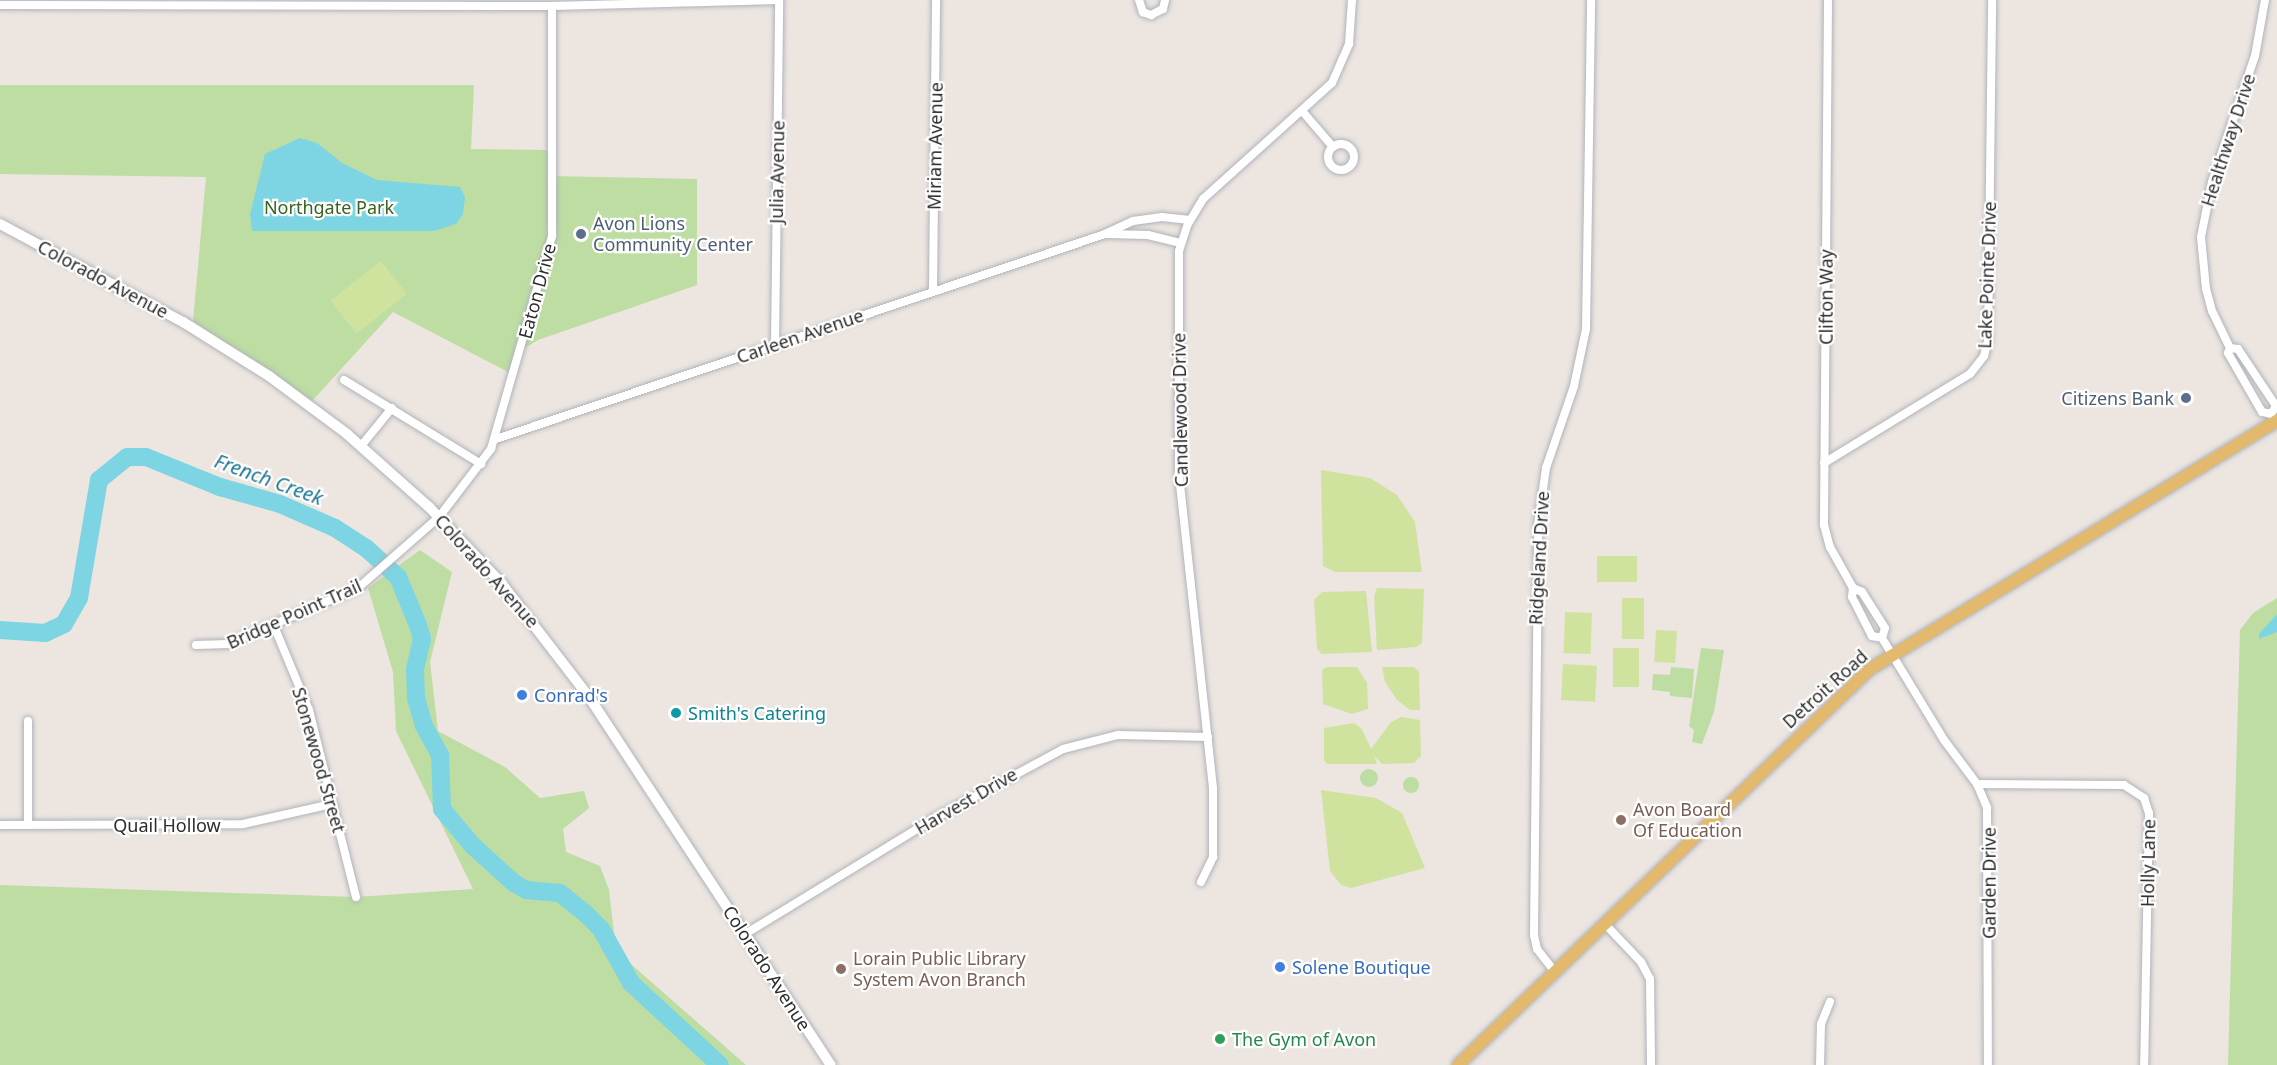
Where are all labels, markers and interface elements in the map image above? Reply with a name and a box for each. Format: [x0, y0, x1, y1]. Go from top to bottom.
street label: Healthway Drive [2196, 71, 2260, 209]
street label: Miriam Avenue [923, 82, 947, 210]
street label: Julia Avenue [765, 120, 789, 224]
park label: Northgate Park [264, 196, 394, 218]
street label: Lake Pointe Drive [1974, 201, 2000, 349]
place label: Avon Lions Community Center [593, 213, 753, 256]
marker: Avon Lions Community Center [574, 227, 588, 241]
street label: Colorado Avenue [34, 235, 172, 323]
street label: Eaton Drive [514, 241, 560, 341]
street label: Clifton Way [1815, 249, 1837, 345]
street label: Carleen Avenue [734, 304, 866, 368]
street label: Candlewood Drive [1168, 333, 1192, 487]
place label: Citizens Bank [2061, 387, 2174, 409]
marker: Citizens Bank [2179, 391, 2193, 405]
water label: French Creek [211, 448, 327, 510]
street label: Ridgeland Drive [1525, 490, 1553, 626]
street label: Colorado Avenue [431, 510, 543, 632]
street label: Bridge Point Trail [223, 575, 365, 653]
street label: Detroit Road [1778, 645, 1872, 733]
place label: Conrad's [534, 684, 608, 706]
street label: Stonewood Street [288, 685, 350, 835]
marker: Conrad's [515, 688, 529, 702]
place label: Smith's Catering [688, 702, 826, 724]
marker: Smith's Catering [669, 706, 683, 720]
street label: Harvest Drive [911, 763, 1021, 839]
place label: Avon Board Of Education [1633, 799, 1742, 842]
marker: Avon Board Of Education [1614, 813, 1628, 827]
street label: Quail Hollow [113, 814, 221, 836]
street label: Holly Lane [2136, 819, 2160, 907]
street label: Garden Drive [1978, 827, 2000, 939]
street label: Colorado Avenue [719, 901, 815, 1035]
place label: Lorain Public Library System Avon Branch [853, 948, 1026, 990]
place label: Solene Boutique [1292, 956, 1431, 978]
marker: Solene Boutique [1273, 960, 1287, 974]
marker: Lorain Public Library System Avon Branch [834, 962, 848, 976]
place label: The Gym of Avon [1232, 1028, 1376, 1050]
marker: The Gym of Avon [1213, 1032, 1227, 1046]

